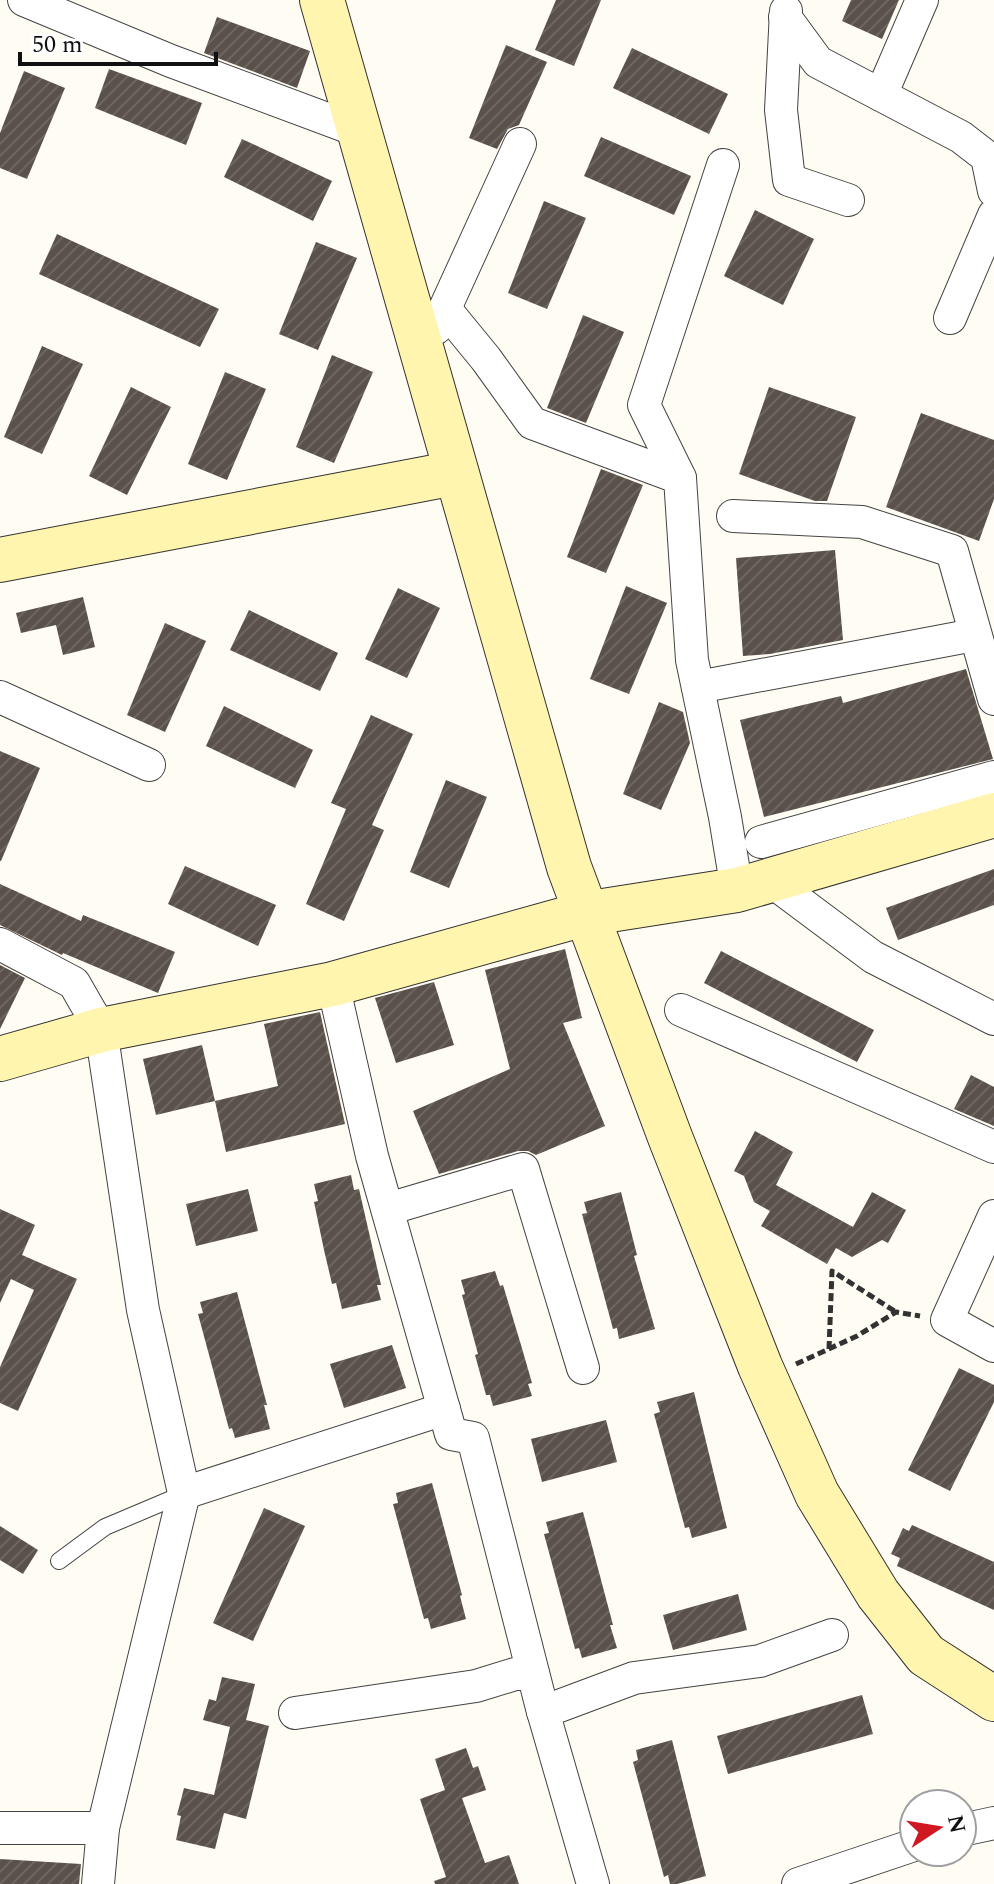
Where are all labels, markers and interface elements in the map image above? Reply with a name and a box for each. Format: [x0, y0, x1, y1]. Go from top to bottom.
scale bar [20, 16, 216, 66]
text: 50 m [32, 27, 83, 63]
north arrow [898, 1788, 978, 1868]
text: N [938, 1812, 974, 1836]

